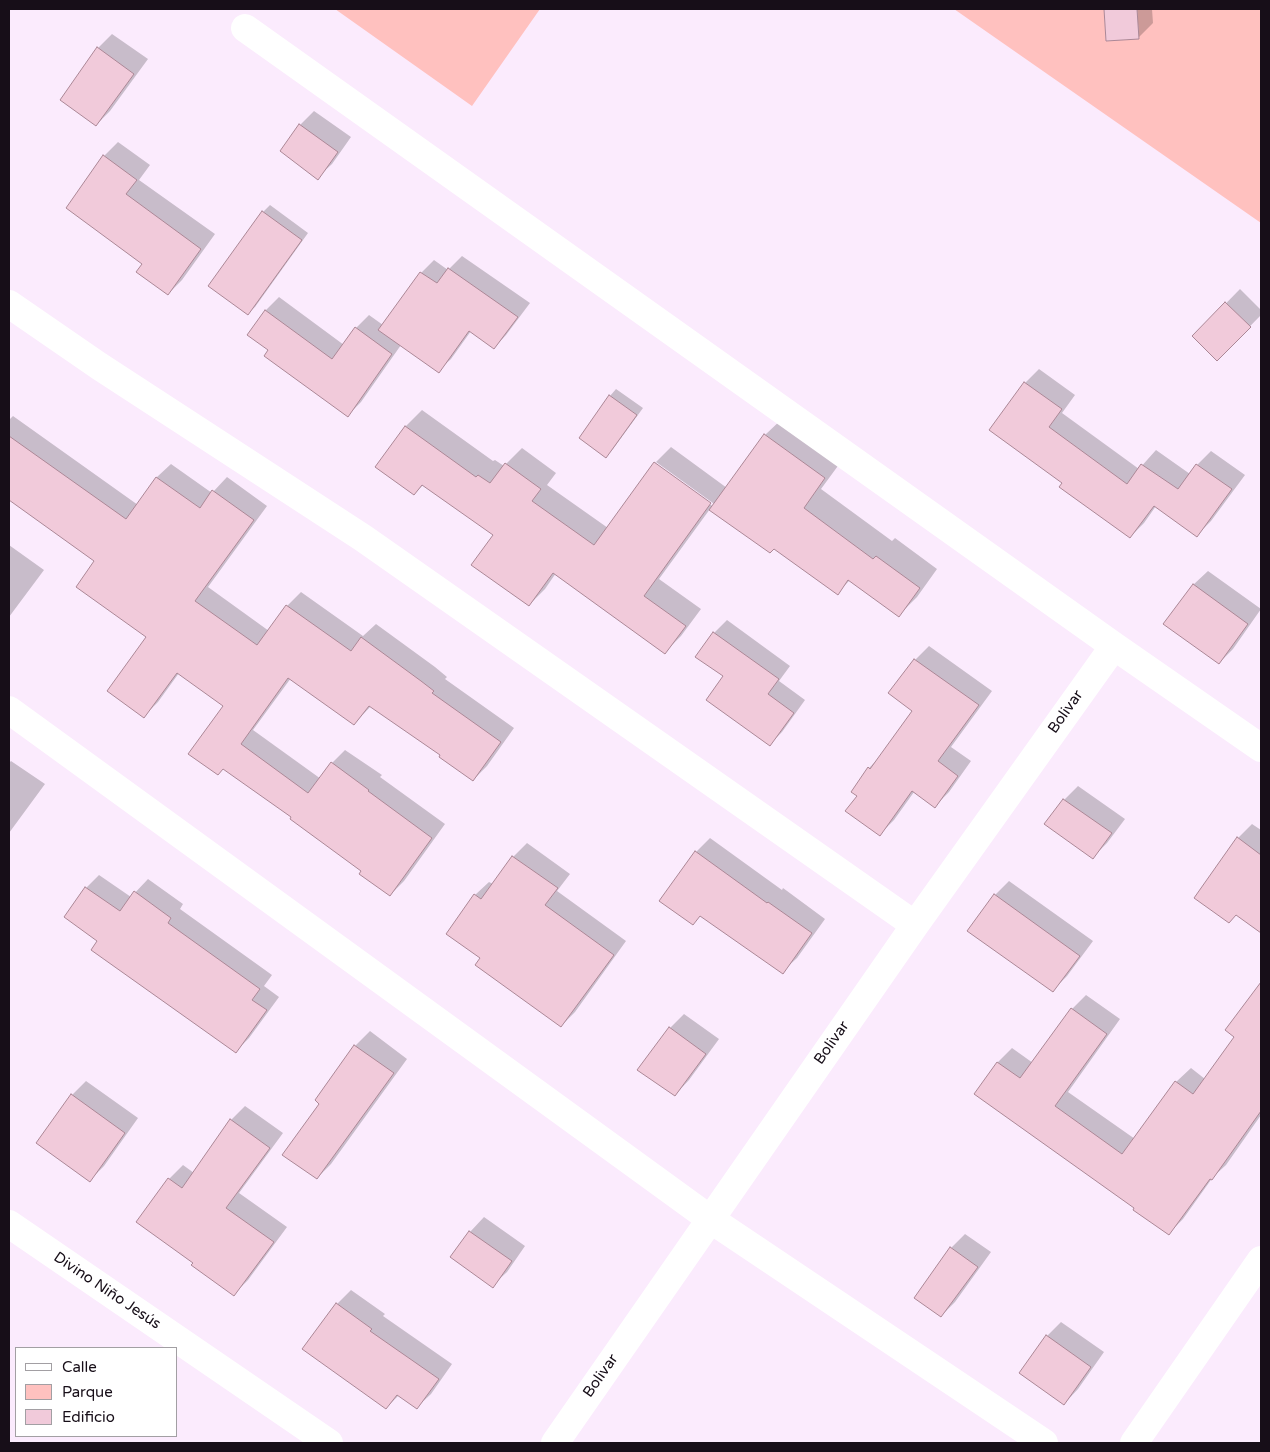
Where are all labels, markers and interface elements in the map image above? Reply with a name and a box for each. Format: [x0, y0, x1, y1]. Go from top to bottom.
street label: Bolivar [1045, 687, 1087, 737]
street label: Bolivar [811, 1018, 853, 1068]
street label: Divino Niño Jesús [50, 1248, 164, 1334]
legend [15, 1347, 178, 1437]
street label: Bolivar [580, 1351, 622, 1401]
text: Calle [62, 1358, 97, 1376]
text: Parque [62, 1383, 113, 1401]
text: Edificio [62, 1408, 115, 1426]

